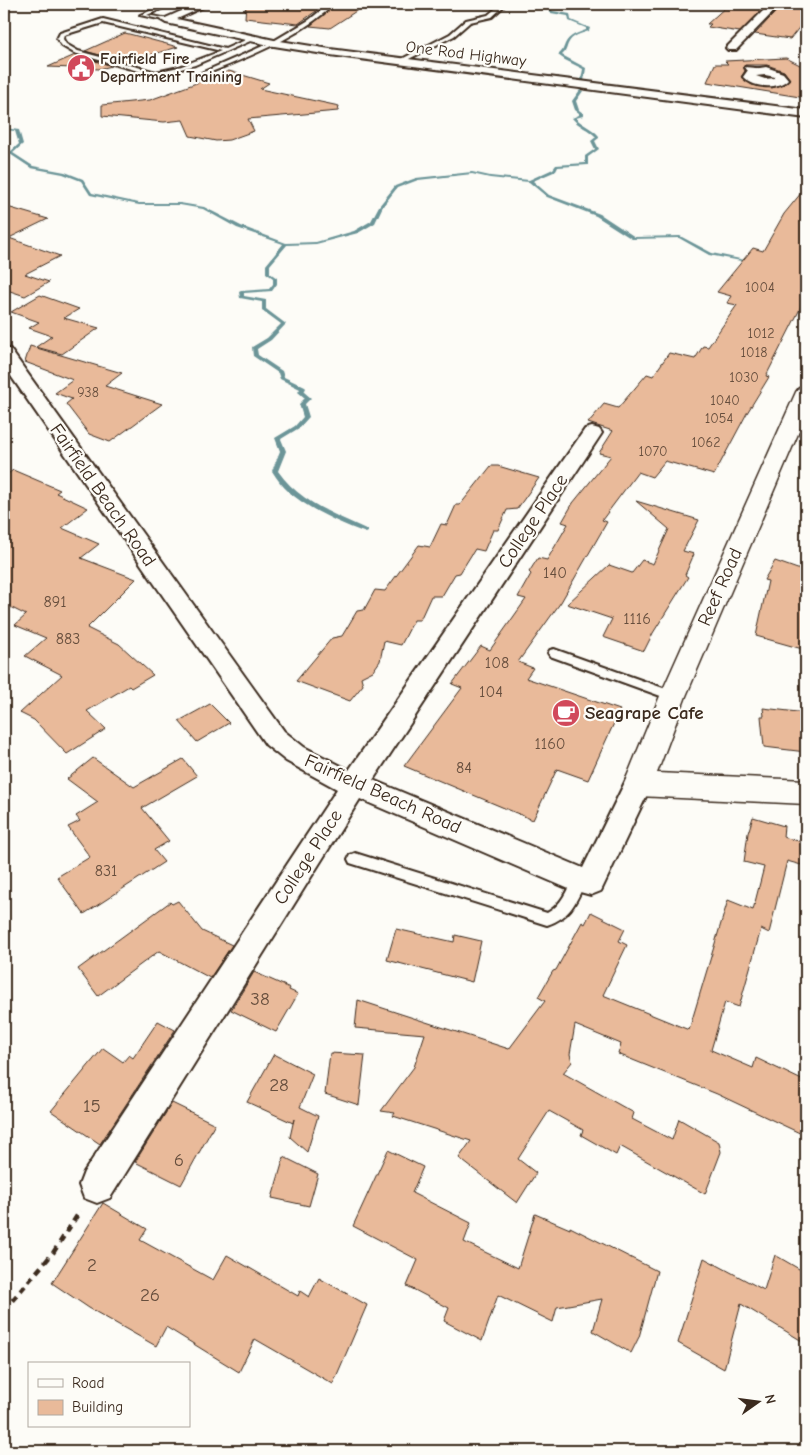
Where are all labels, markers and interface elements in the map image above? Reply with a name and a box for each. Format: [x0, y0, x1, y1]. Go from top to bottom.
street label: One Rod Highway [405, 38, 528, 70]
place label: Fairfield Fire Department Training [100, 50, 243, 86]
public building icon: Fairfield Fire Department Training [66, 53, 96, 83]
house number: 1004 [745, 279, 775, 296]
house number: 1012 [748, 325, 774, 342]
house number: 1018 [741, 344, 767, 361]
house number: 1030 [729, 369, 759, 386]
house number: 938 [77, 384, 99, 401]
house number: 1040 [710, 392, 740, 409]
house number: 1054 [705, 410, 733, 427]
street label: Fairfield Beach Road [46, 419, 160, 571]
house number: 1062 [692, 434, 720, 451]
house number: 1070 [638, 443, 668, 460]
street label: College Place [493, 470, 573, 572]
street label: Reef Road [693, 545, 747, 629]
house number: 140 [543, 564, 567, 582]
house number: 891 [43, 593, 67, 611]
house number: 1116 [623, 610, 651, 628]
house number: 883 [56, 630, 80, 648]
house number: 108 [485, 654, 509, 672]
house number: 104 [479, 683, 503, 701]
cafe icon: Seagrape Cafe [551, 698, 581, 728]
place label: Seagrape Cafe [585, 702, 704, 724]
house number: 1160 [534, 735, 566, 753]
street label: Fairfield Beach Road [301, 750, 465, 838]
house number: 84 [456, 759, 472, 777]
street label: College Place [269, 805, 347, 909]
house number: 831 [95, 862, 117, 880]
house number: 38 [250, 988, 270, 1010]
house number: 28 [269, 1074, 289, 1096]
house number: 15 [83, 1095, 101, 1117]
house number: 6 [174, 1149, 184, 1171]
house number: 2 [87, 1254, 97, 1276]
house number: 26 [140, 1284, 160, 1306]
legend [28, 1362, 190, 1428]
text: Road [72, 1374, 104, 1392]
north arrow [732, 1378, 782, 1428]
text: N [761, 1392, 779, 1405]
text: Building [72, 1398, 123, 1416]

